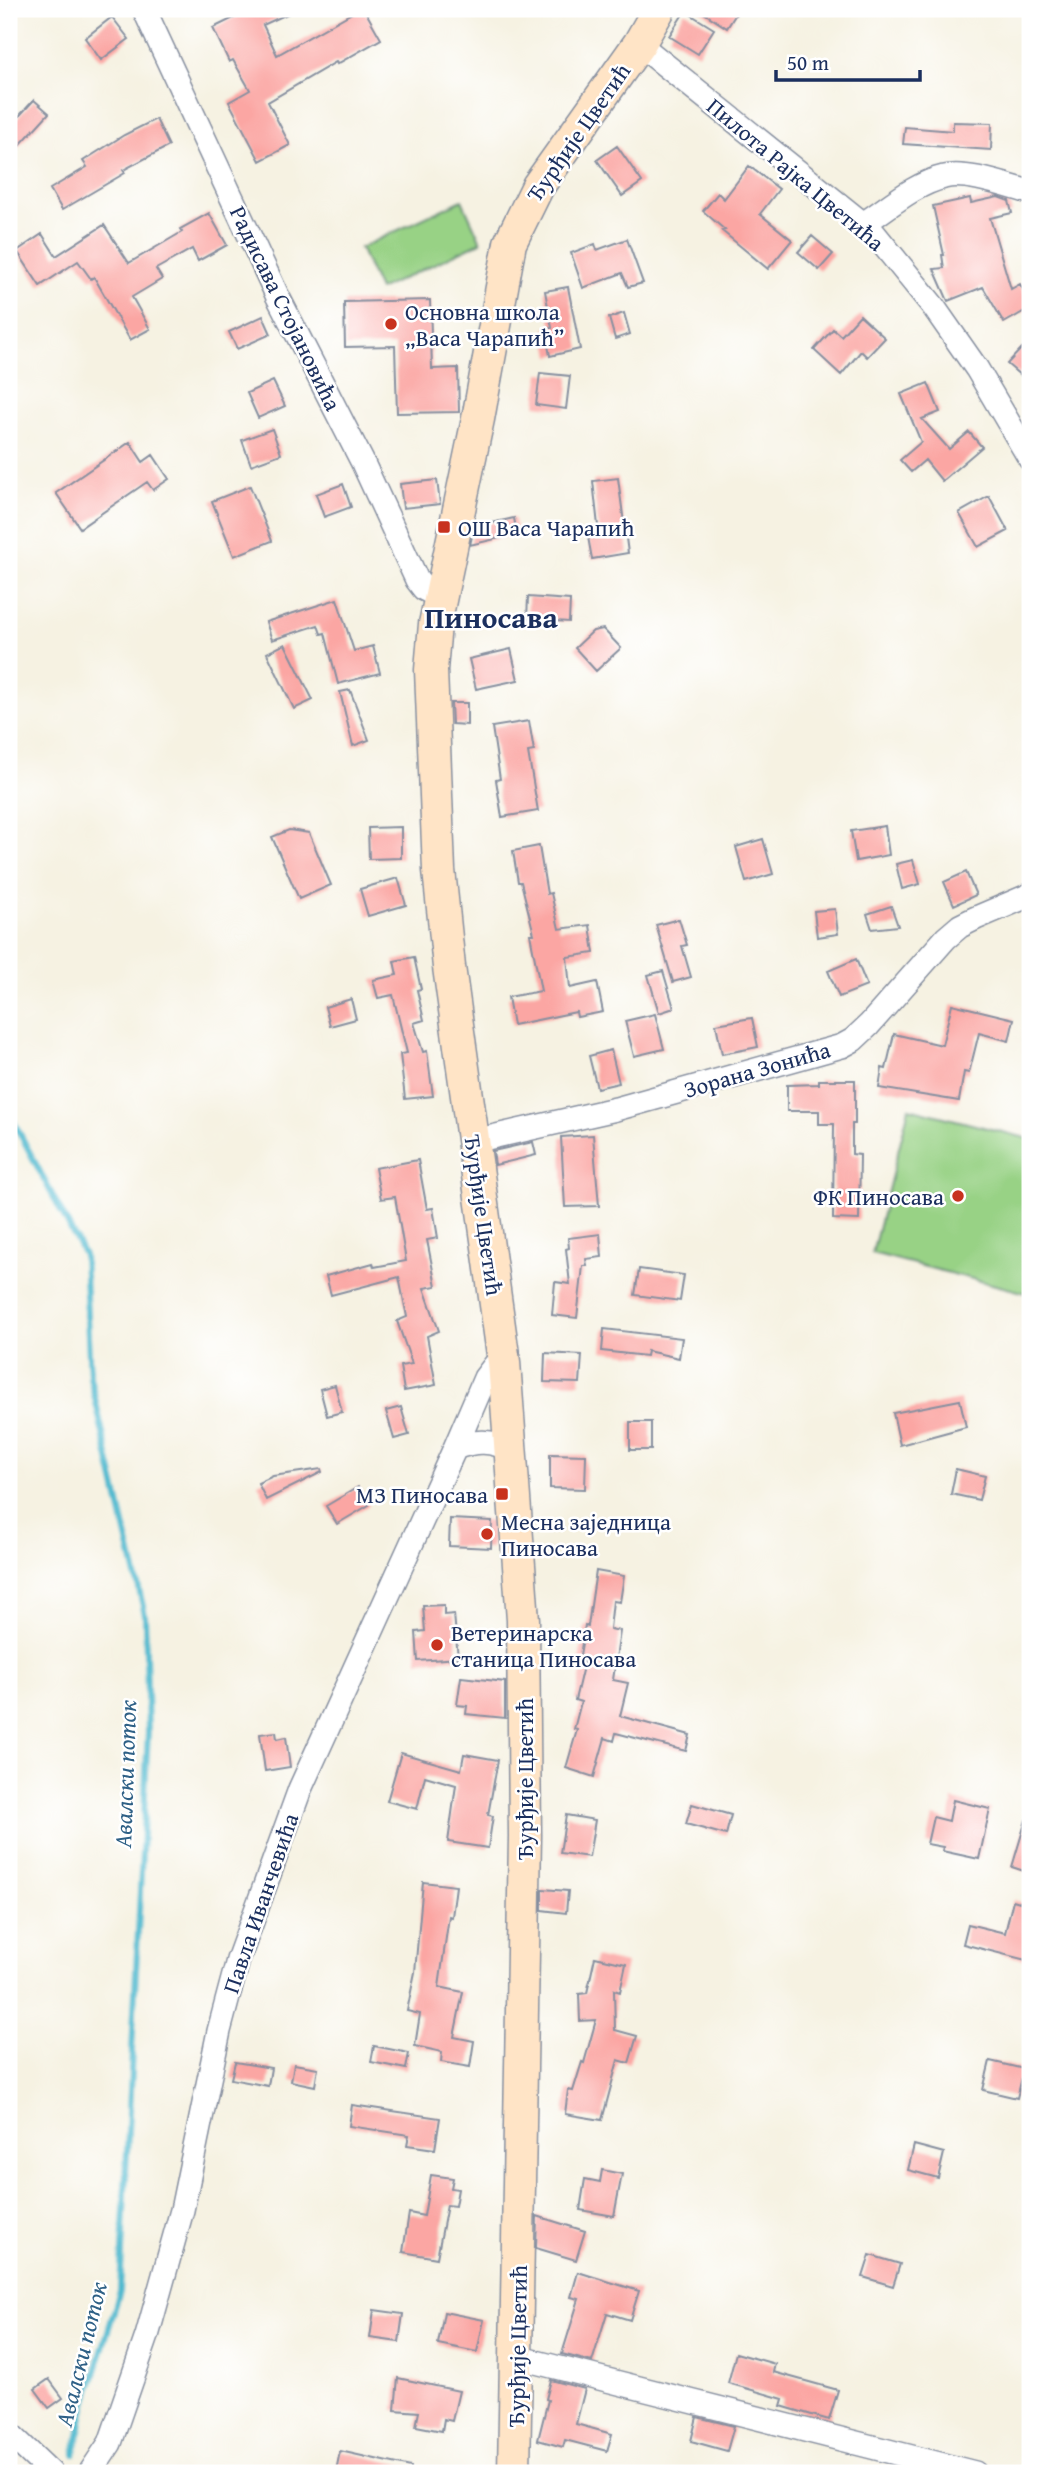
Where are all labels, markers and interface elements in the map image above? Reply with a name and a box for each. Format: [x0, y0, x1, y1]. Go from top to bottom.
scale bar [776, 38, 920, 82]
text: 50 m [787, 47, 829, 78]
street label: Ђурђије Цветић [518, 56, 638, 208]
street label: Пилота Рајка Цветића [700, 90, 892, 258]
street label: Радисава Стојановића [222, 200, 350, 416]
place label: Основна школа „Васа Чарапић” [405, 295, 564, 354]
marker: Основна школа „Васа Чарапић” [383, 316, 399, 332]
place label: ОШ Васа Чарапић [458, 511, 634, 544]
marker: ОШ Васа Чарапић [436, 519, 452, 535]
district label: Пиносава [424, 595, 558, 639]
street label: Зорана Зонића [680, 1032, 834, 1106]
street label: Ђурђије Цветић [456, 1132, 512, 1298]
place label: ФК Пиносава [813, 1180, 944, 1213]
marker: ФК Пиносава [950, 1188, 966, 1204]
place label: МЗ Пиносава [356, 1478, 488, 1511]
marker: МЗ Пиносава [494, 1486, 510, 1502]
place label: Месна заједница Пиносава [501, 1505, 671, 1564]
marker: Месна заједница Пиносава [479, 1526, 495, 1542]
place label: Ветеринарска станица Пиносава [451, 1616, 636, 1675]
marker: Ветеринарска станица Пиносава [429, 1637, 445, 1653]
street label: Ђурђије Цветић [508, 1698, 541, 1860]
water label: Авалски поток [105, 1699, 145, 1850]
street label: Павла Иванчевића [214, 1808, 306, 1998]
street label: Ђурђије Цветић [499, 2265, 535, 2427]
water label: Авалски поток [46, 2278, 116, 2431]

